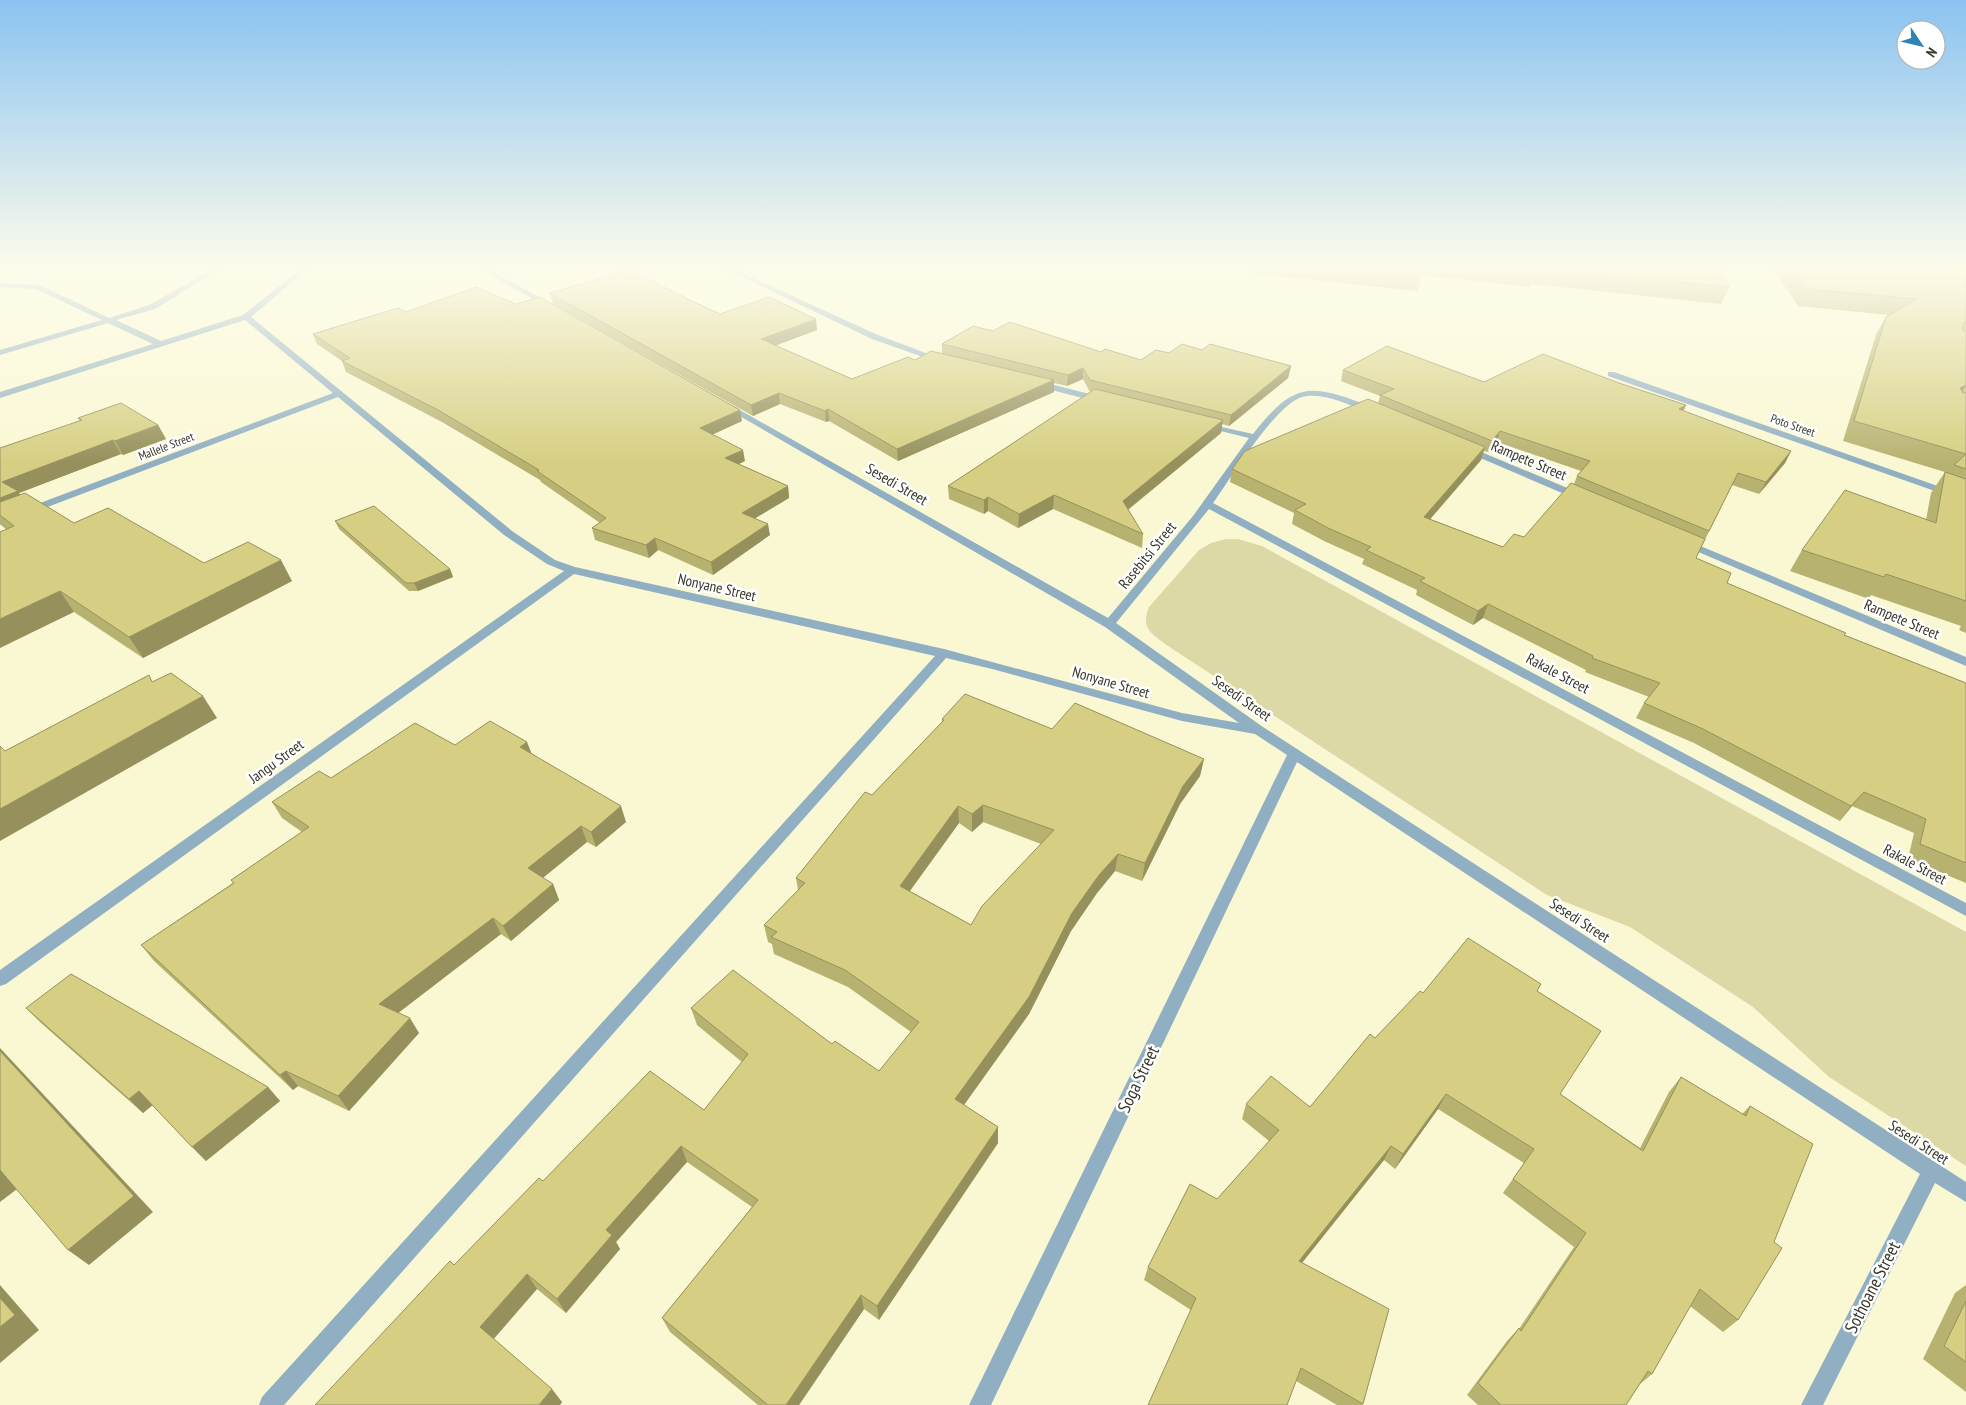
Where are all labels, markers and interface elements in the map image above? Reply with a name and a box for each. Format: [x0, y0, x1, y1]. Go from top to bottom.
north arrow [1896, 20, 1946, 70]
text: N [1922, 44, 1941, 61]
street label: Poto Street [1769, 410, 1818, 440]
street label: Mallele Street [136, 428, 196, 463]
street label: Rampete Street [1488, 436, 1570, 484]
street label: Sesedi Street [863, 459, 931, 509]
street label: Rasebitsi Street [1114, 518, 1180, 592]
street label: Nonyane Street [676, 569, 758, 605]
street label: Rampete Street [1861, 595, 1943, 643]
street label: Rakale Street [1523, 648, 1593, 698]
street label: Nonyane Street [1070, 662, 1152, 702]
street label: Sesedi Street [1209, 671, 1275, 725]
street label: Jangu Street [244, 735, 307, 788]
street label: Rakale Street [1880, 839, 1950, 889]
street label: Sesedi Street [1546, 894, 1614, 946]
street label: Soga Street [1112, 1042, 1164, 1116]
street label: Sesedi Street [1885, 1116, 1953, 1168]
street label: Sothoane Street [1839, 1237, 1905, 1337]

